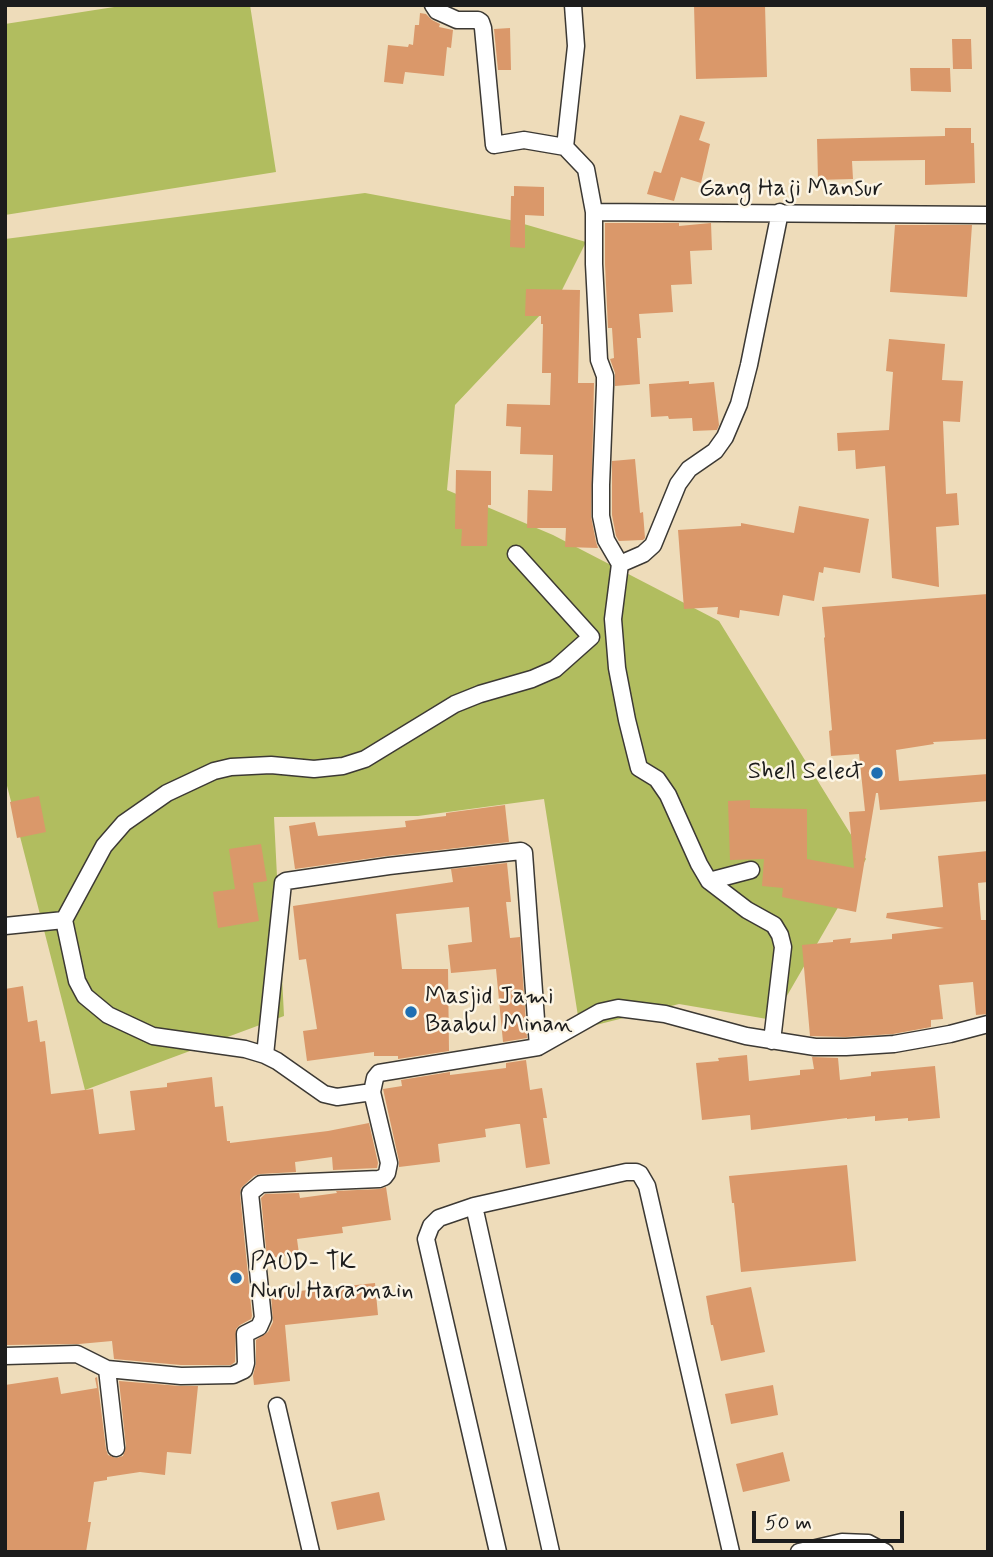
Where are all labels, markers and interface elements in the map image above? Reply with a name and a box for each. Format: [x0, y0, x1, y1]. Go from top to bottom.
street label: Gang Haji Mansur [699, 176, 883, 204]
place label: Shell Select [748, 759, 863, 787]
marker: Shell Select [869, 765, 885, 781]
place label: Masjid Jami Baabul Minan [425, 984, 573, 1040]
marker: Masjid Jami Baabul Minan [403, 1004, 419, 1020]
place label: PAUD- TK Nurul Haramain [250, 1250, 414, 1306]
marker: PAUD- TK Nurul Haramain [228, 1270, 244, 1286]
scale bar [755, 1498, 907, 1542]
text: 50 m [765, 1509, 812, 1537]

